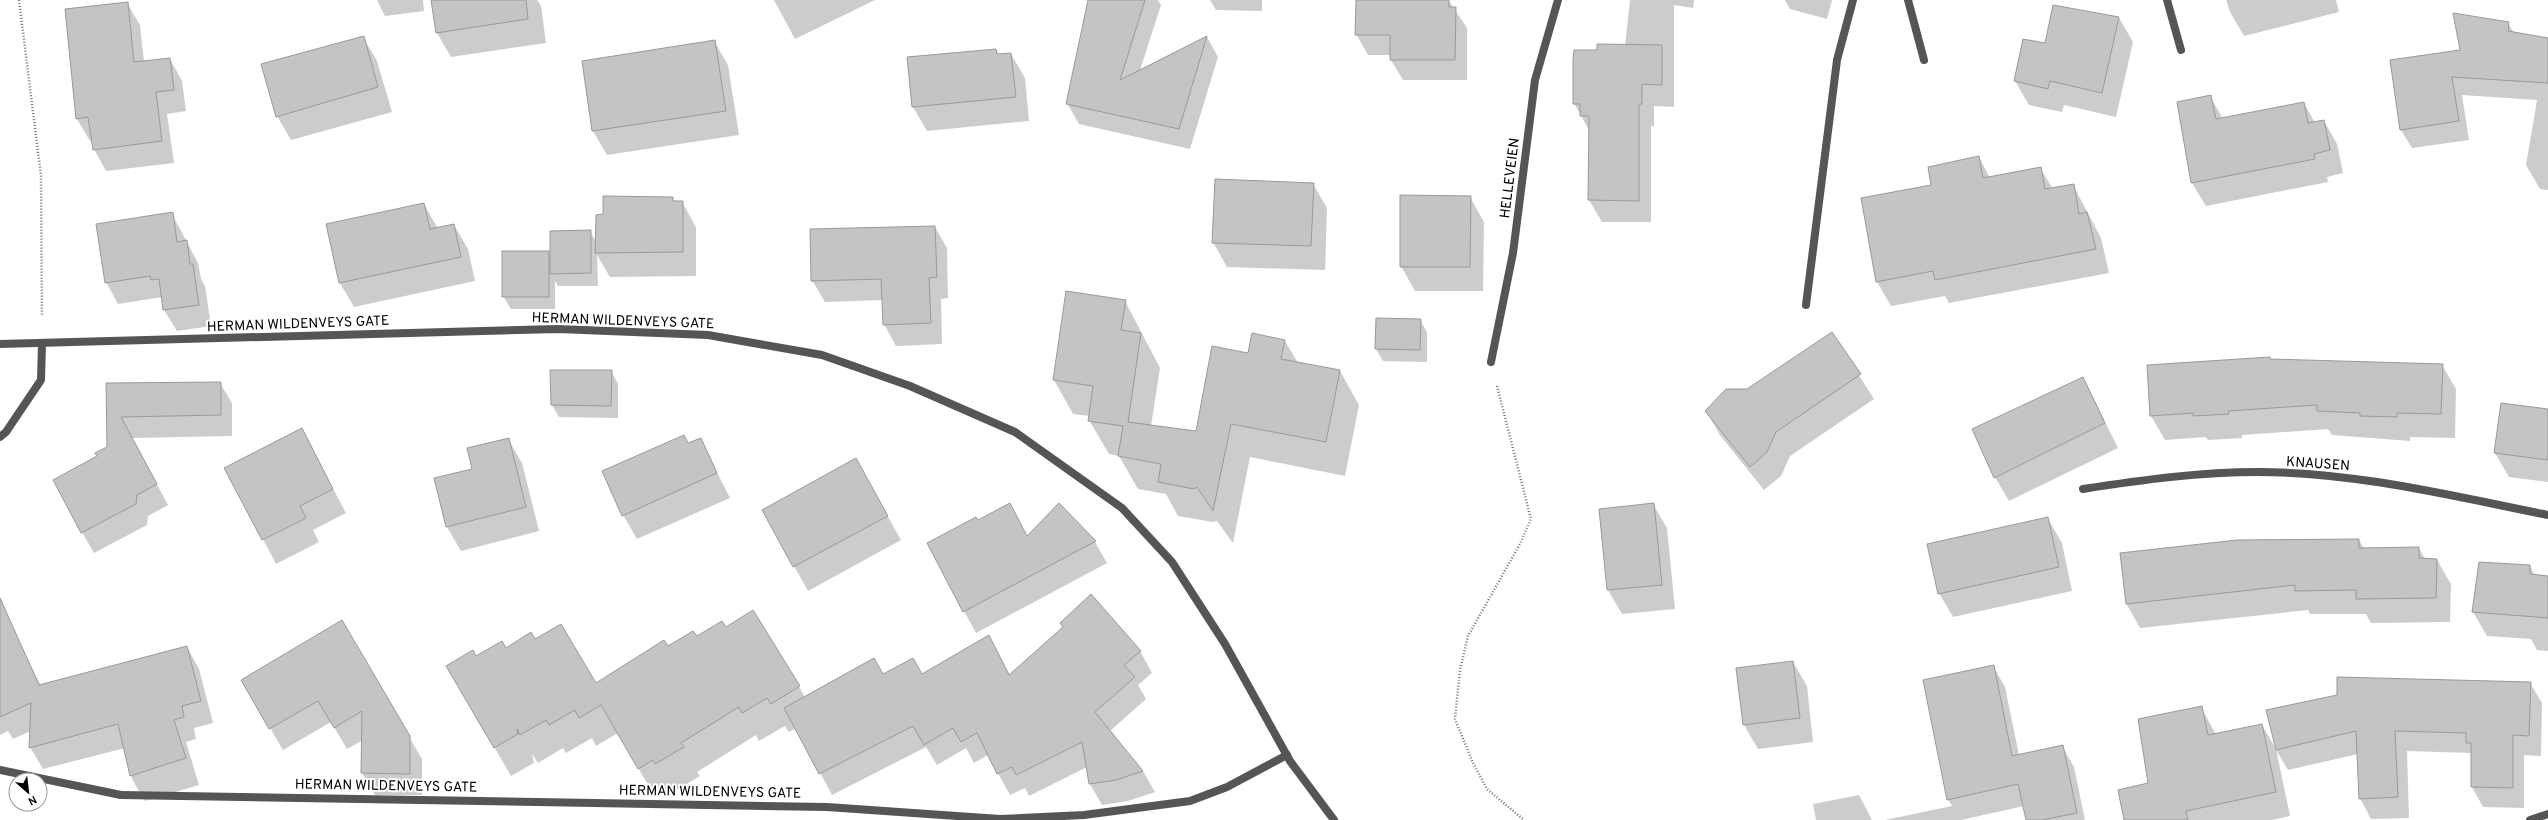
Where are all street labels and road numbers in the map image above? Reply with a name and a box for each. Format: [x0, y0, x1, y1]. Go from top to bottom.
street label: HELLEVEIEN [1497, 137, 1524, 219]
street label: HERMAN WILDENVEYS GATE [531, 310, 714, 333]
street label: HERMAN WILDENVEYS GATE [207, 313, 390, 336]
street label: KNAUSEN [2285, 454, 2350, 475]
street label: HERMAN WILDENVEYS GATE [295, 776, 477, 797]
street label: HERMAN WILDENVEYS GATE [619, 782, 801, 803]

